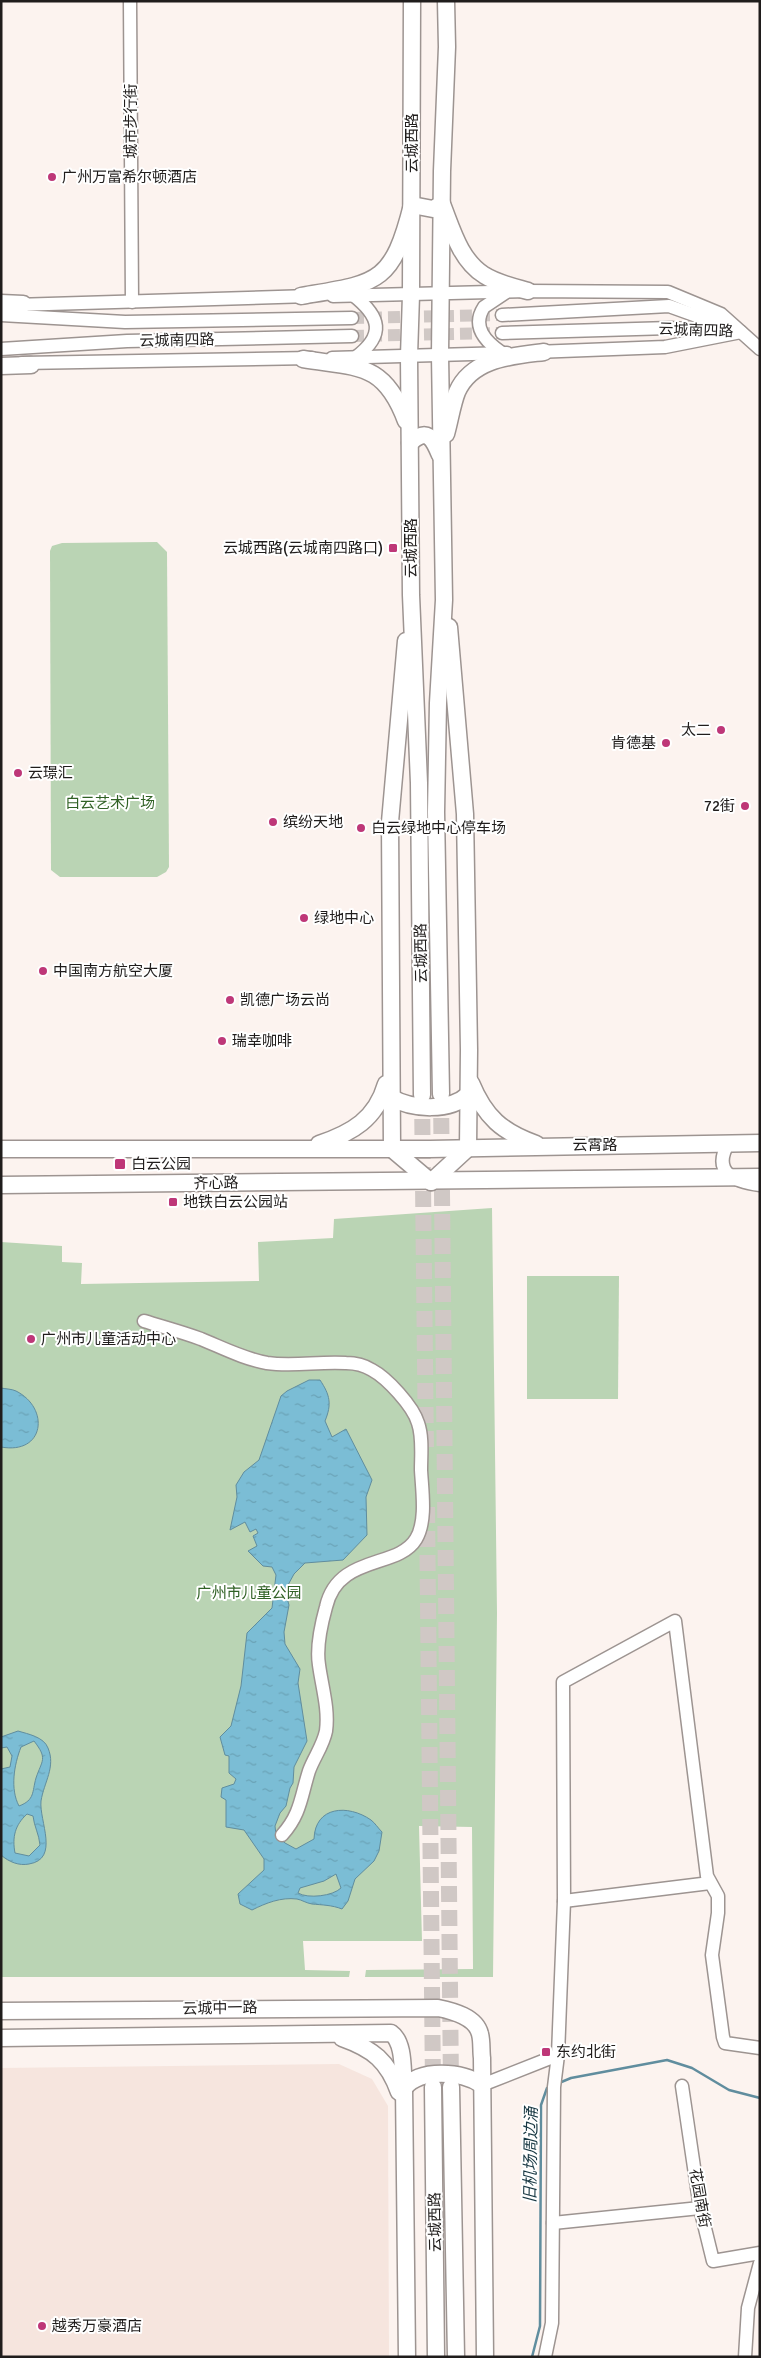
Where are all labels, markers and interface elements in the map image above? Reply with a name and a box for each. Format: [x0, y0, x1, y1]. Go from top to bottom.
street label: 城市步行街 [122, 83, 140, 159]
street label: 云城西路 [403, 113, 421, 173]
place label: 广州万富希尔顿酒店 [62, 168, 197, 186]
marker: 广州万富希尔顿酒店 [46, 171, 58, 183]
street label: 云城南四路 [658, 320, 734, 340]
street label: 云城南四路 [139, 330, 215, 350]
street label: 云城西路 [402, 518, 420, 578]
place label: 云城西路(云城南四路口) [223, 539, 383, 557]
marker: 云城西路(云城南四路口) [387, 542, 399, 554]
place label: 太二 [681, 721, 711, 739]
marker: 太二 [715, 724, 727, 736]
place label: 肯德基 [611, 734, 656, 752]
marker: 肯德基 [660, 737, 672, 749]
place label: 云璟汇 [28, 764, 73, 782]
marker: 云璟汇 [12, 767, 24, 779]
park label: 白云艺术广场 [65, 794, 155, 812]
place label: 72街 [704, 797, 735, 815]
marker: 72街 [739, 800, 751, 812]
place label: 缤纷天地 [283, 813, 343, 831]
marker: 缤纷天地 [267, 816, 279, 828]
place label: 白云绿地中心停车场 [371, 819, 506, 837]
marker: 白云绿地中心停车场 [355, 822, 367, 834]
place label: 绿地中心 [314, 909, 374, 927]
marker: 绿地中心 [298, 912, 310, 924]
street label: 云城西路 [411, 923, 431, 983]
place label: 中国南方航空大厦 [53, 962, 173, 980]
marker: 中国南方航空大厦 [37, 965, 49, 977]
place label: 凯德广场云尚 [240, 991, 330, 1009]
marker: 凯德广场云尚 [224, 994, 236, 1006]
place label: 瑞幸咖啡 [232, 1032, 292, 1050]
marker: 瑞幸咖啡 [216, 1035, 228, 1047]
street label: 云霄路 [572, 1136, 618, 1154]
place label: 白云公园 [131, 1155, 191, 1173]
marker: 白云公园 [113, 1157, 127, 1171]
street label: 齐心路 [193, 1174, 239, 1192]
place label: 地铁白云公园站 [183, 1193, 288, 1211]
marker: 地铁白云公园站 [167, 1196, 179, 1208]
place label: 广州市儿童活动中心 [41, 1330, 176, 1348]
marker: 广州市儿童活动中心 [25, 1333, 37, 1345]
park label: 广州市儿童公园 [196, 1584, 302, 1602]
street label: 云城中一路 [182, 1998, 258, 2018]
place label: 东约北街 [556, 2043, 616, 2061]
marker: 东约北街 [540, 2046, 552, 2058]
water label: 旧机场周边涌 [520, 2105, 542, 2203]
street label: 花园南街 [686, 2167, 714, 2229]
street label: 云城西路 [425, 2192, 445, 2252]
place label: 越秀万豪酒店 [52, 2317, 142, 2335]
marker: 越秀万豪酒店 [36, 2320, 48, 2332]

